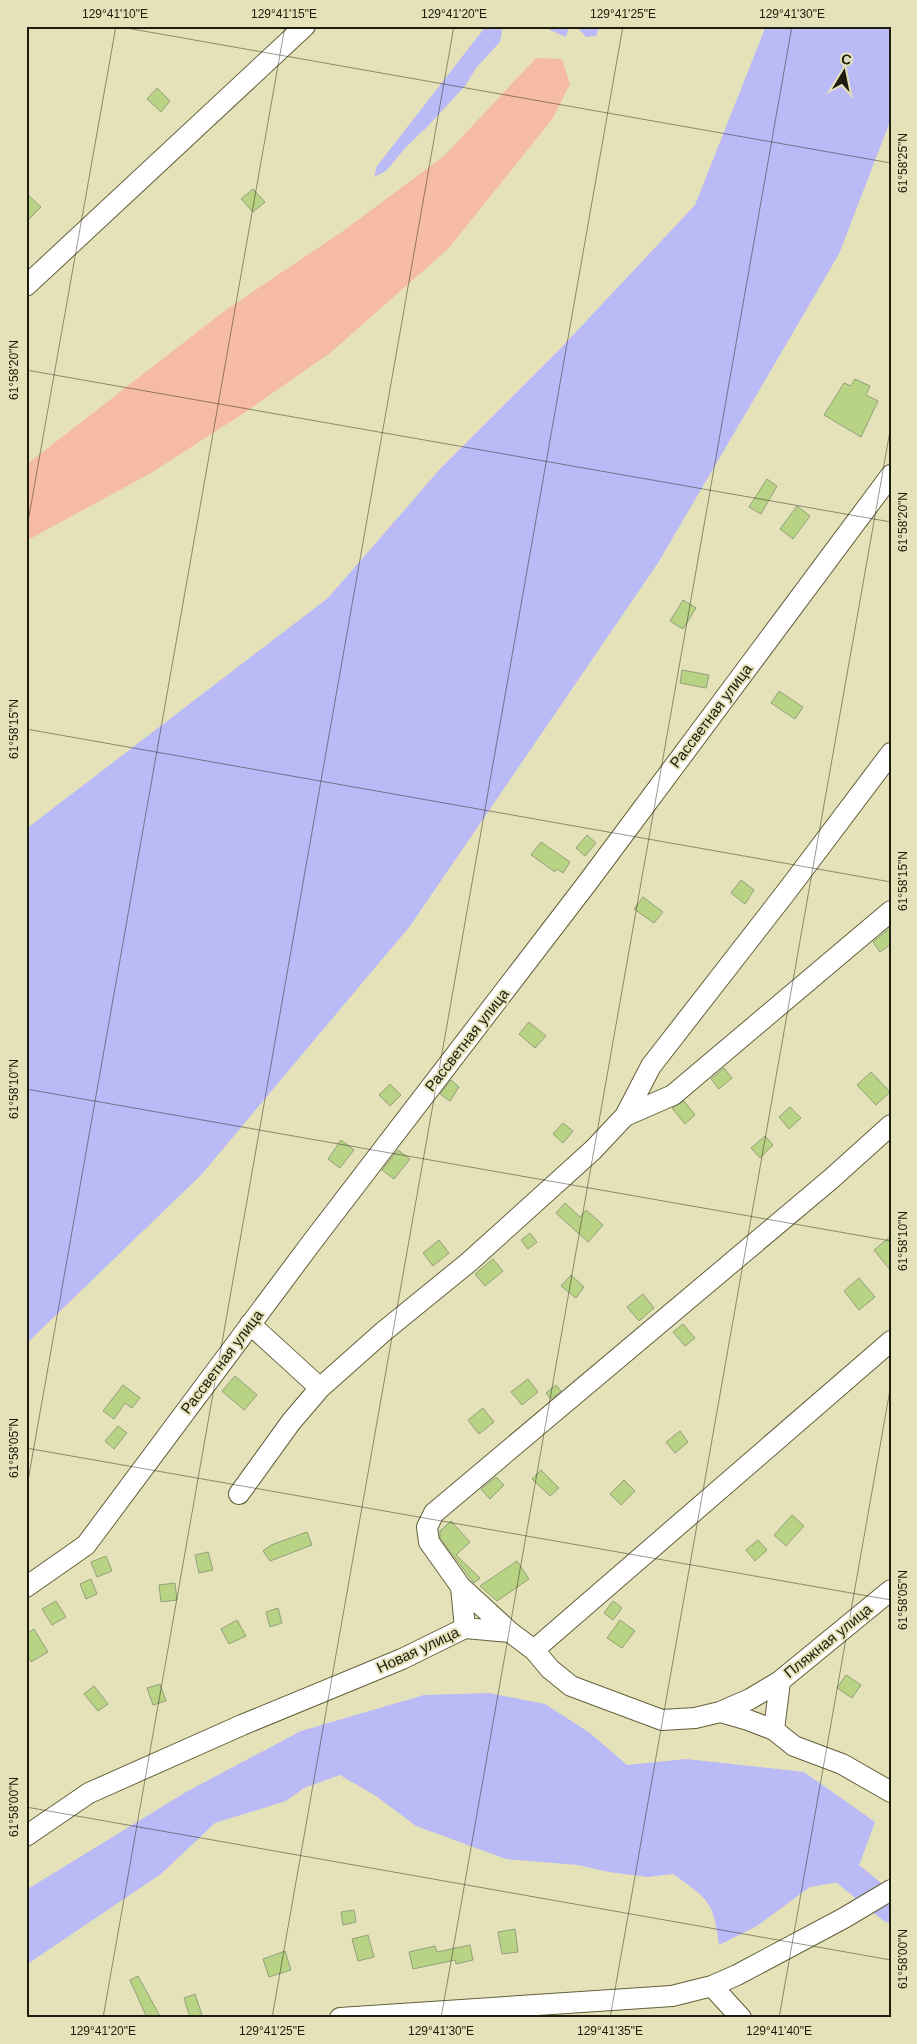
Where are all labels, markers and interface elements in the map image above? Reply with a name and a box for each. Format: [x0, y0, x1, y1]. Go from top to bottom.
text: 129°41'10"E [82, 7, 148, 21]
text: 129°41'15"E [251, 7, 317, 21]
text: 129°41'20"E [421, 7, 487, 21]
text: 129°41'25"E [590, 7, 656, 21]
text: 129°41'30"E [759, 7, 825, 21]
north arrow [820, 48, 870, 98]
text: С [840, 50, 853, 68]
text: 61°58'25"N [896, 133, 910, 193]
text: 61°58'20"N [7, 340, 21, 400]
text: 61°58'20"N [896, 492, 910, 552]
street label: Рассветная улица [666, 660, 756, 771]
text: 61°58'15"N [7, 699, 21, 759]
text: 61°58'15"N [896, 851, 910, 911]
street label: Рассветная улица [421, 984, 512, 1094]
text: 61°58'10"N [7, 1059, 21, 1119]
text: 61°58'10"N [896, 1211, 910, 1271]
street label: Рассветная улица [177, 1306, 267, 1417]
text: 61°58'05"N [7, 1418, 21, 1478]
text: 61°58'05"N [896, 1570, 910, 1630]
street label: Пляжная улица [780, 1600, 875, 1681]
street label: Новая улица [374, 1623, 462, 1676]
text: 61°58'00"N [7, 1777, 21, 1837]
text: 61°58'00"N [896, 1929, 910, 1989]
text: 129°41'20"E [70, 2024, 136, 2038]
text: 129°41'25"E [239, 2024, 305, 2038]
text: 129°41'30"E [408, 2024, 474, 2038]
text: 129°41'35"E [577, 2024, 643, 2038]
text: 129°41'40"E [746, 2024, 812, 2038]

